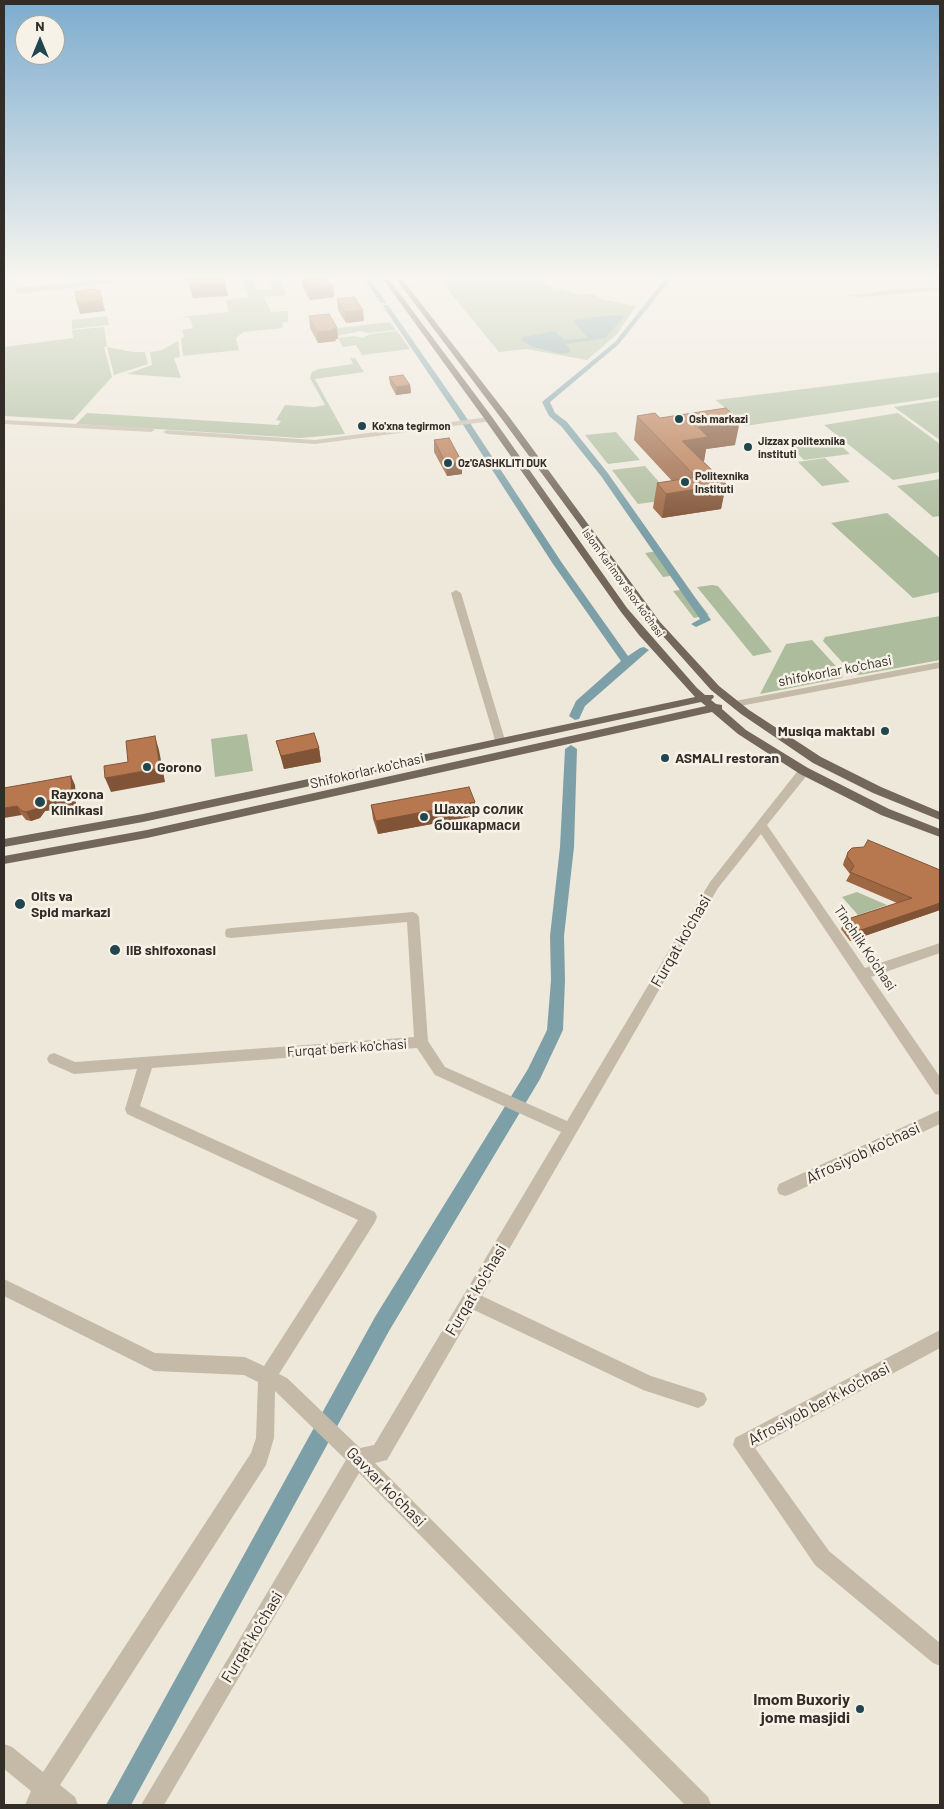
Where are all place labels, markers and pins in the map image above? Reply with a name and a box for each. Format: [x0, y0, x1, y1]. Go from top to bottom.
place label: Osh markazi [689, 412, 748, 426]
marker: Osh markazi [673, 413, 685, 425]
place label: Ko'xna tegirmon [372, 419, 451, 433]
marker: Ko'xna tegirmon [356, 420, 368, 432]
place label: Jizzax politexnika instituti [758, 434, 845, 460]
marker: Jizzax politexnika instituti [742, 441, 754, 453]
place label: Oz'GASHKLITI DUK [458, 456, 547, 470]
marker: Oz'GASHKLITI DUK [442, 457, 454, 469]
place label: Politexnika Instituti [695, 469, 749, 495]
marker: Politexnika Instituti [679, 476, 691, 488]
place label: Musiqa maktabi [778, 723, 875, 739]
marker: Musiqa maktabi [879, 725, 891, 737]
place label: ASMALI restoran [675, 750, 779, 766]
marker: ASMALI restoran [659, 752, 671, 764]
place label: Gorono [157, 759, 202, 775]
marker: Gorono [141, 761, 153, 773]
place label: Rayxona Klinikasi [51, 786, 104, 819]
marker: Rayxona Klinikasi [33, 795, 47, 809]
place label: Шахар солик бошкармаси [434, 801, 523, 834]
marker: Шахар солик бошкармаси [418, 811, 430, 823]
place label: Oits va Spid markazi [31, 888, 111, 920]
marker: Oits va Spid markazi [13, 897, 27, 911]
place label: IIB shifoxonasi [126, 942, 216, 958]
marker: IIB shifoxonasi [108, 943, 122, 957]
place label: Imom Buxoriy jome masjidi [753, 1690, 850, 1728]
marker: Imom Buxoriy jome masjidi [854, 1703, 866, 1715]

